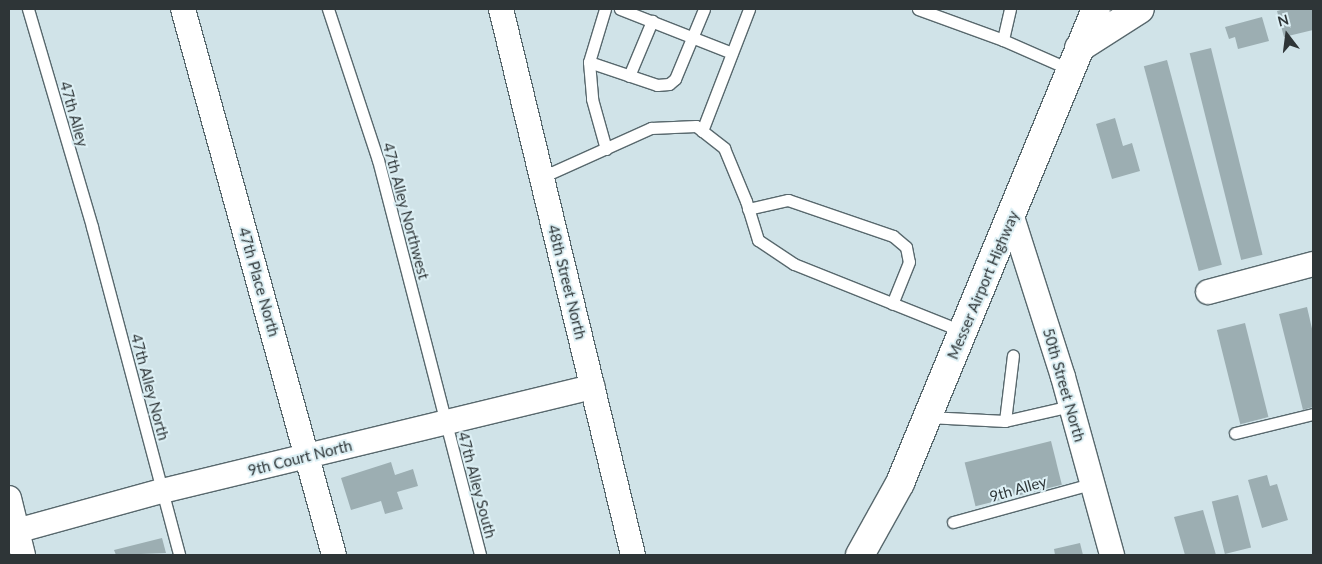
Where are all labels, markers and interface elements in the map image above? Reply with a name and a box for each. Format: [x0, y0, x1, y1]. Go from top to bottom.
north arrow [1262, 10, 1312, 60]
text: N [1276, 10, 1290, 30]
street label: 47th Alley [56, 79, 92, 149]
street label: 47th Alley Northwest [379, 140, 433, 282]
street label: Messer Airport Highway [943, 208, 1023, 362]
street label: 48th Street North [544, 223, 590, 341]
street label: 47th Place North [235, 225, 283, 339]
street label: 50th Street North [1039, 326, 1089, 444]
street label: 47th Alley North [127, 331, 173, 443]
street label: 47th Alley South [454, 429, 500, 541]
street label: 9th Court North [246, 436, 354, 480]
street label: 9th Alley [987, 472, 1049, 506]

